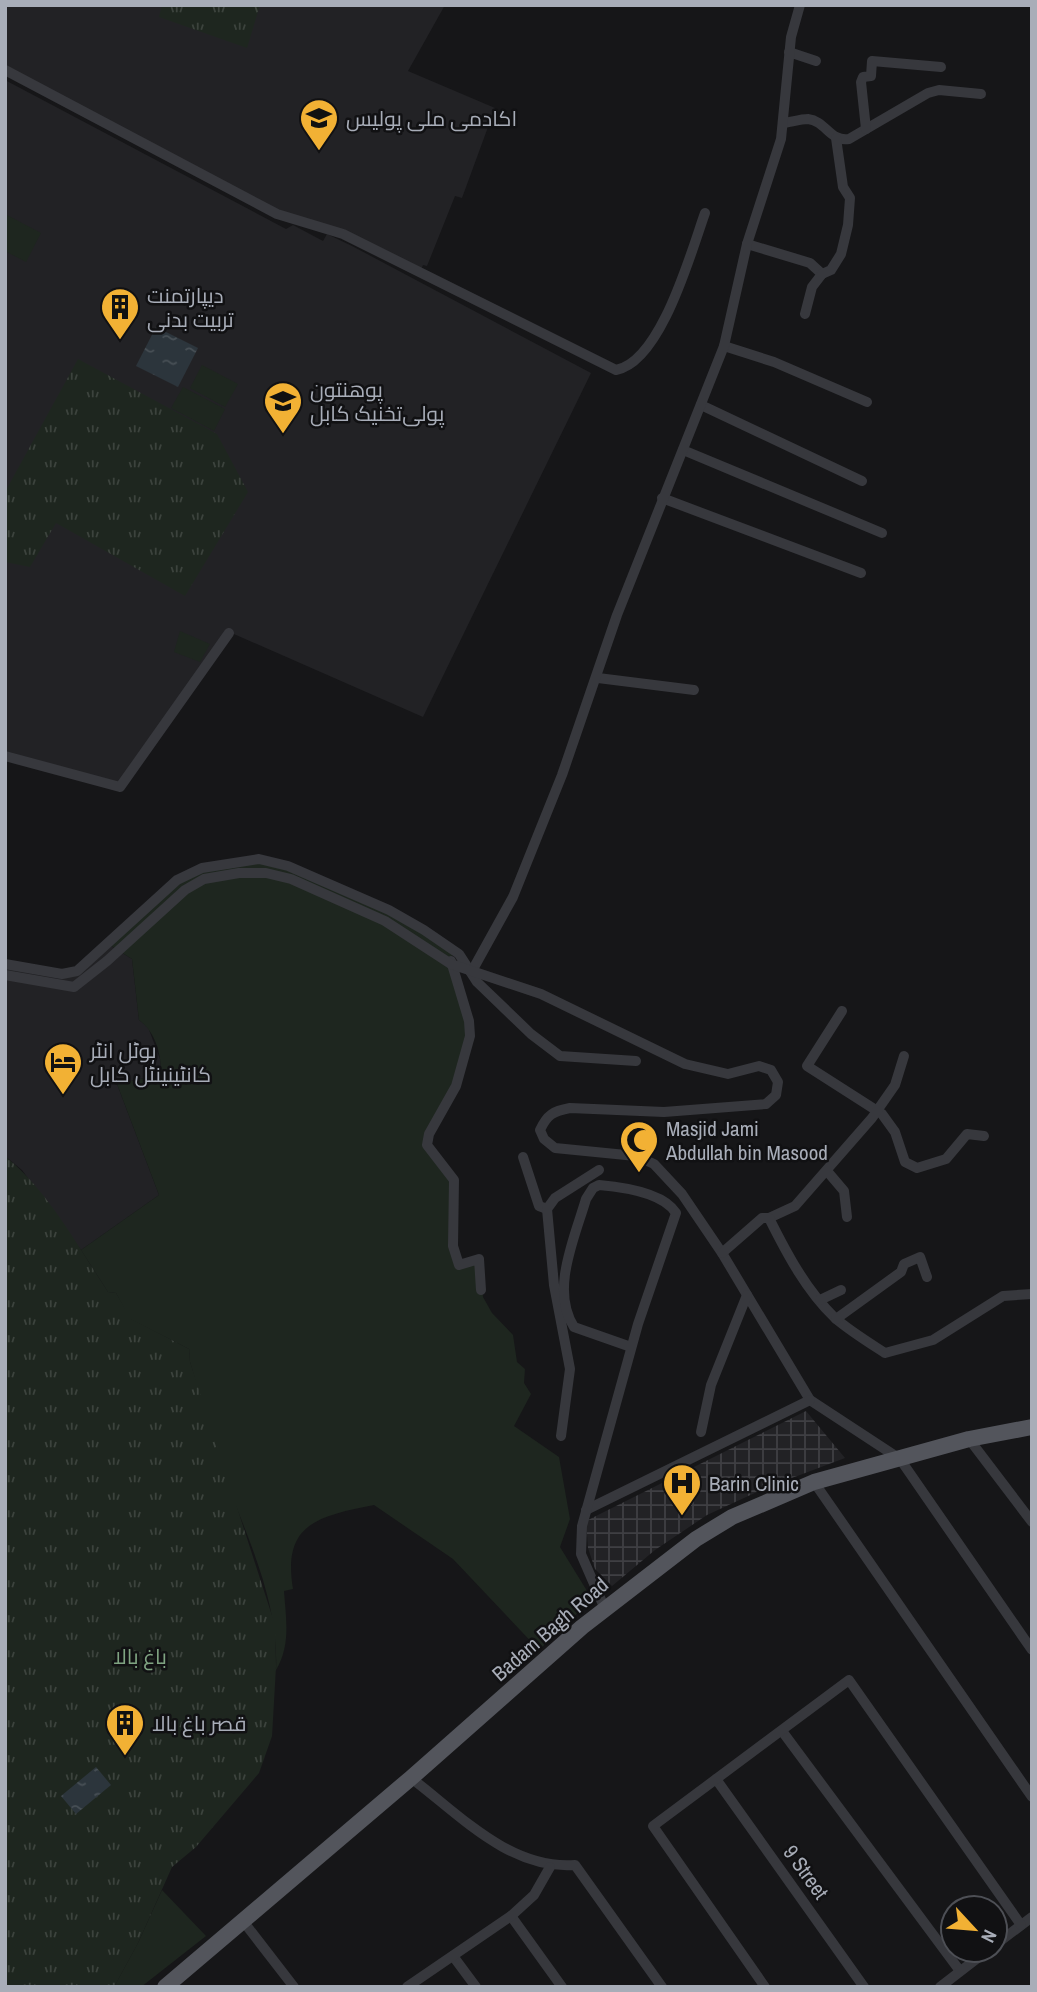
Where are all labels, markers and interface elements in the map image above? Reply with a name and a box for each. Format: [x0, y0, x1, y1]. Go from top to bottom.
school or university icon: اکادمی ملی پولیس [298, 97, 340, 152]
place label: اکادمی ملی پولیس [346, 104, 517, 133]
place label: دیپارتمنت تربیت بدنی [147, 281, 234, 334]
building icon: دیپارتمنت تربیت بدنی [99, 286, 141, 341]
place label: پوهنتون پولی‌تخنیک کابل [310, 375, 445, 428]
school or university icon: پوهنتون پولی‌تخنیک کابل [262, 380, 304, 435]
place label: ہوٹل انٹر کانٹینینٹل کابل [89, 1036, 211, 1089]
hotel icon: ہوٹل انٹر کانٹینینٹل کابل [42, 1041, 84, 1096]
place label: Masjid Jami Abdullah bin Masood [665, 1114, 828, 1167]
mosque icon: Masjid Jami Abdullah bin Masood [618, 1119, 660, 1174]
hospital icon: Barin Clinic [661, 1462, 703, 1517]
place label: Barin Clinic [709, 1469, 799, 1498]
street label: Badam Bagh Road [486, 1570, 614, 1688]
park label: باغ بالا [113, 1642, 167, 1671]
building icon: قصر باغ بالا [104, 1702, 146, 1757]
place label: قصر باغ بالا [152, 1709, 247, 1738]
street label: 9 Street [777, 1839, 836, 1905]
north arrow [939, 1894, 1009, 1964]
text: N [975, 1926, 1003, 1947]

